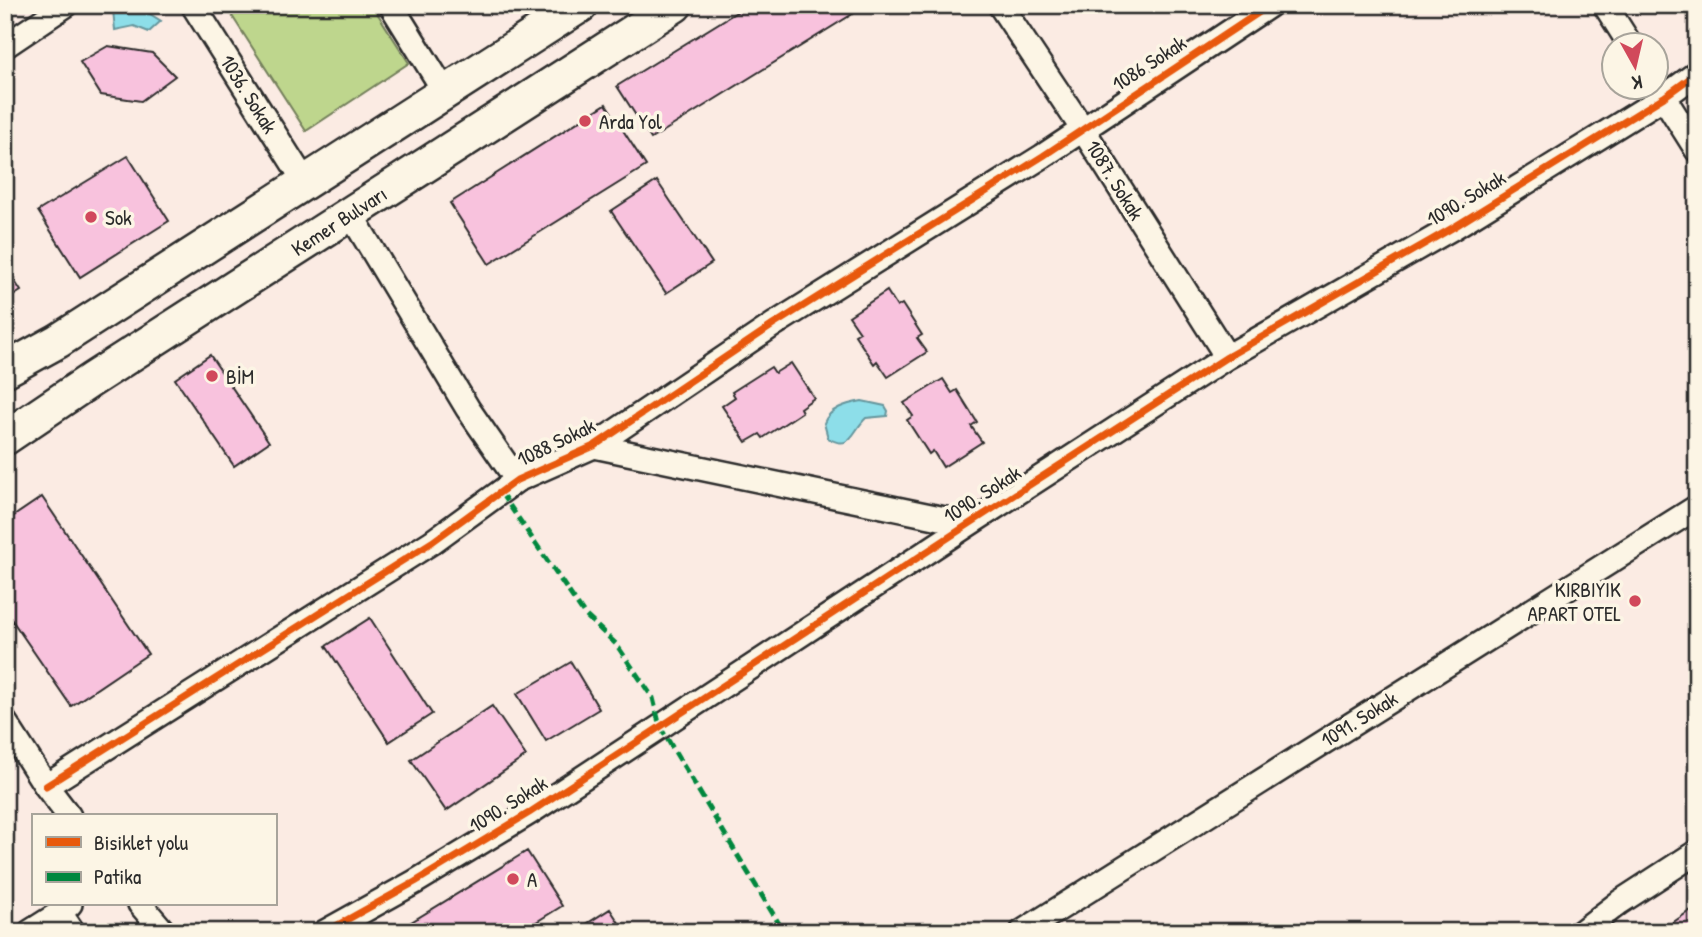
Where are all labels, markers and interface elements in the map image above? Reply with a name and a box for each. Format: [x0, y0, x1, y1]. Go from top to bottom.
street label: 1086 Sokak [1106, 28, 1192, 98]
north arrow [1600, 32, 1670, 102]
street label: 1036. Sokak [213, 49, 285, 139]
text: K [1631, 69, 1644, 96]
place label: Arda Yol [599, 107, 662, 136]
marker: Arda Yol [577, 113, 593, 129]
street label: 1087. Sokak [1079, 134, 1151, 226]
street label: 1090. Sokak [1421, 163, 1511, 233]
street label: Kemer Bulvarı [285, 179, 393, 263]
place label: Sok [105, 203, 132, 232]
marker: Sok [83, 209, 99, 225]
place label: BİM [226, 362, 254, 391]
marker: BİM [204, 368, 220, 384]
street label: 1088 Sokak [512, 410, 600, 473]
street label: 1090. Sokak [938, 458, 1027, 530]
place label: KIRBIYIK APART OTEL [1528, 575, 1621, 628]
marker: KIRBIYIK APART OTEL [1627, 593, 1643, 609]
street label: 1091. Sokak [1315, 684, 1403, 754]
street label: 1090. Sokak [463, 768, 553, 839]
legend [32, 814, 276, 906]
text: Bisiklet yolu [94, 828, 189, 857]
text: Patika [94, 862, 141, 891]
place label: A [527, 865, 537, 894]
marker: A [505, 871, 521, 887]

